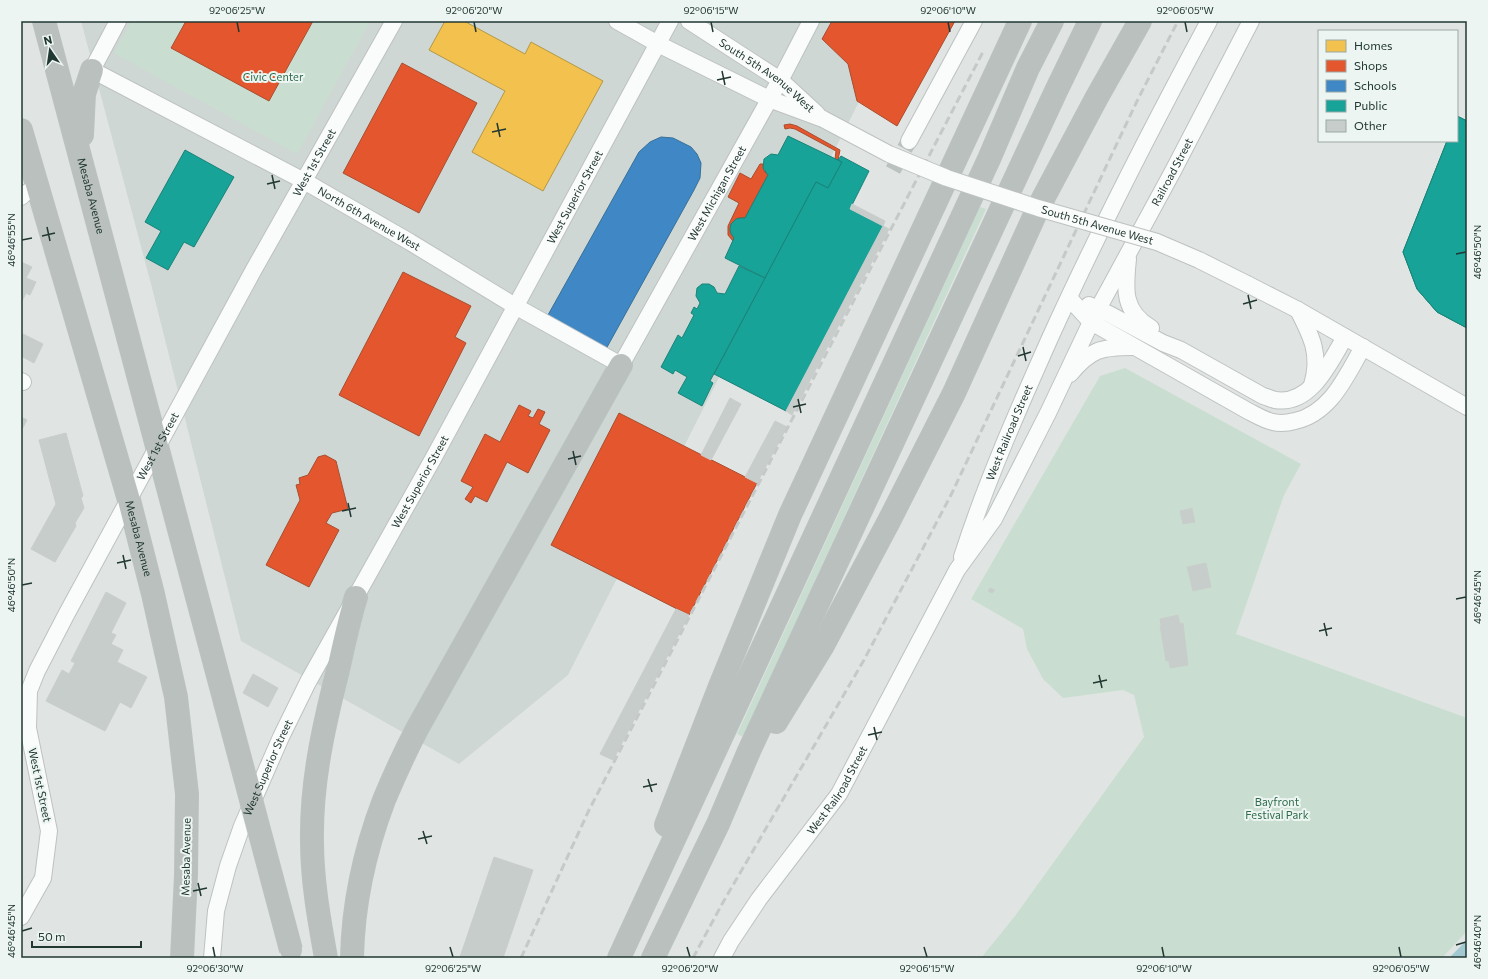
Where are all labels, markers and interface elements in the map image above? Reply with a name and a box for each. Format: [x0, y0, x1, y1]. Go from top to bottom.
text: 92°06'25"W [209, 4, 265, 16]
text: 92°06'20"W [446, 4, 502, 16]
text: 92°06'15"W [684, 4, 738, 16]
text: 92°06'10"W [920, 4, 976, 16]
text: 92°06'05"W [1156, 4, 1214, 16]
north arrow [30, 30, 70, 70]
legend [1318, 30, 1458, 142]
text: N [42, 33, 53, 47]
street label: South 5th Avenue West [717, 35, 818, 115]
text: Homes [1354, 38, 1392, 52]
text: Shops [1354, 58, 1388, 72]
park label: Civic Center [243, 70, 304, 83]
text: Schools [1354, 78, 1397, 92]
text: Public [1354, 98, 1387, 112]
text: Other [1354, 118, 1387, 132]
street label: West 1st Street [290, 126, 338, 198]
street label: Railroad Street [1148, 135, 1195, 208]
street label: West Michigan Street [685, 143, 748, 243]
street label: West Superior Street [544, 147, 605, 246]
street label: Mesaba Avenue [75, 156, 108, 235]
street label: North 6th Avenue West [316, 183, 424, 253]
street label: South 5th Avenue West [1040, 202, 1155, 247]
text: 46°46'55"N [5, 213, 17, 267]
text: 46°46'50"N [1471, 225, 1483, 279]
street label: West Railroad Street [983, 382, 1035, 482]
street label: West 1st Street [134, 409, 181, 482]
street label: West Superior Street [389, 432, 451, 530]
street label: Mesaba Avenue [123, 499, 155, 578]
text: 46°46'50"N [5, 558, 17, 612]
text: 46°46'45"N [1471, 570, 1483, 624]
street label: West Superior Street [240, 717, 295, 818]
street label: West Railroad Street [804, 743, 870, 837]
street label: West 1st Street [26, 747, 55, 824]
park label: Bayfront Festival Park [1245, 795, 1309, 821]
street label: Mesaba Avenue [178, 818, 193, 896]
text: 46°46'45"N [5, 904, 17, 958]
text: 46°46'40"N [1471, 915, 1483, 969]
scale bar [32, 923, 141, 949]
text: 50 m [38, 929, 66, 943]
text: 92°06'30"W [186, 962, 244, 974]
text: 92°06'25"W [425, 962, 481, 974]
text: 92°06'20"W [662, 962, 718, 974]
text: 92°06'15"W [900, 962, 954, 974]
text: 92°06'10"W [1136, 962, 1192, 974]
text: 92°06'05"W [1372, 962, 1430, 974]

